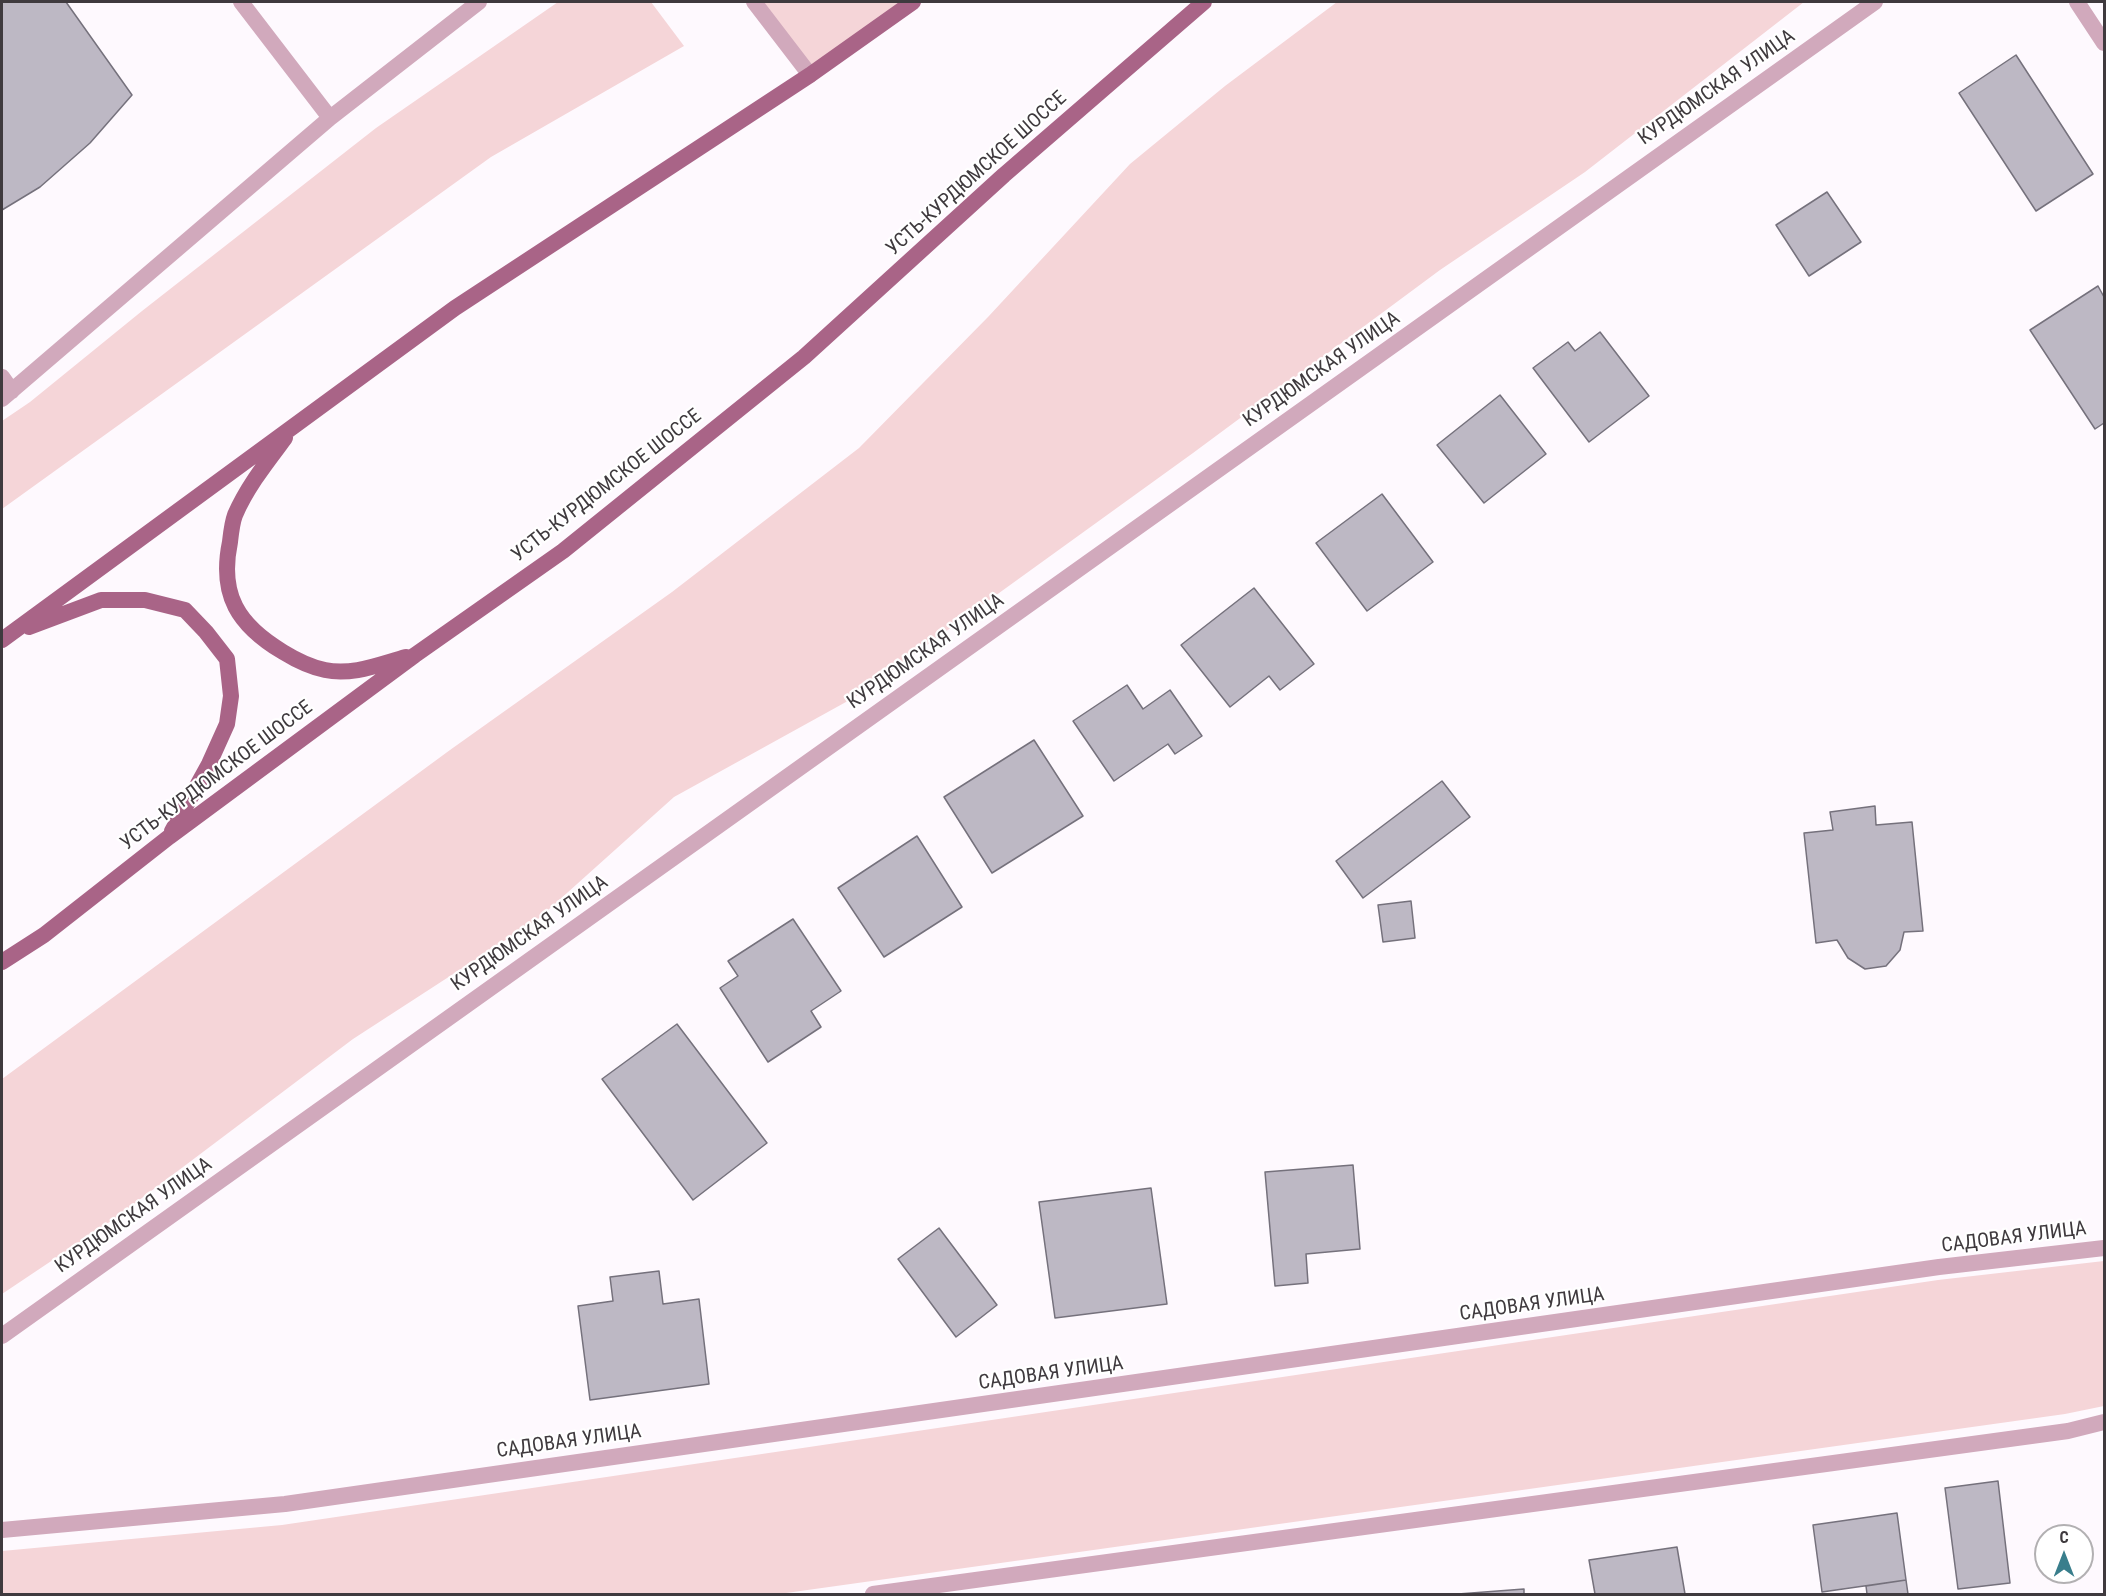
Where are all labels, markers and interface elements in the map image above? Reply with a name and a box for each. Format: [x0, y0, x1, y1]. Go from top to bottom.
street label: КУРДЮМСКАЯ УЛИЦА [1634, 25, 1800, 151]
street label: УСТЬ-КУРДЮМСКОЕ ШОССЕ [882, 87, 1072, 261]
street label: КУРДЮМСКАЯ УЛИЦА [1239, 307, 1405, 433]
street label: УСТЬ-КУРДЮМСКОЕ ШОССЕ [507, 404, 707, 568]
street label: КУРДЮМСКАЯ УЛИЦА [843, 589, 1009, 715]
street label: УСТЬ-КУРДЮМСКОЕ ШОССЕ [116, 696, 318, 856]
street label: КУРДЮМСКАЯ УЛИЦА [447, 871, 613, 997]
street label: КУРДЮМСКАЯ УЛИЦА [51, 1153, 217, 1279]
street label: САДОВАЯ УЛИЦА [1940, 1217, 2088, 1259]
street label: САДОВАЯ УЛИЦА [1458, 1283, 1606, 1327]
street label: САДОВАЯ УЛИЦА [977, 1352, 1125, 1396]
street label: САДОВАЯ УЛИЦА [495, 1420, 643, 1464]
north arrow [2034, 1524, 2094, 1584]
text: С [2059, 1528, 2069, 1547]

